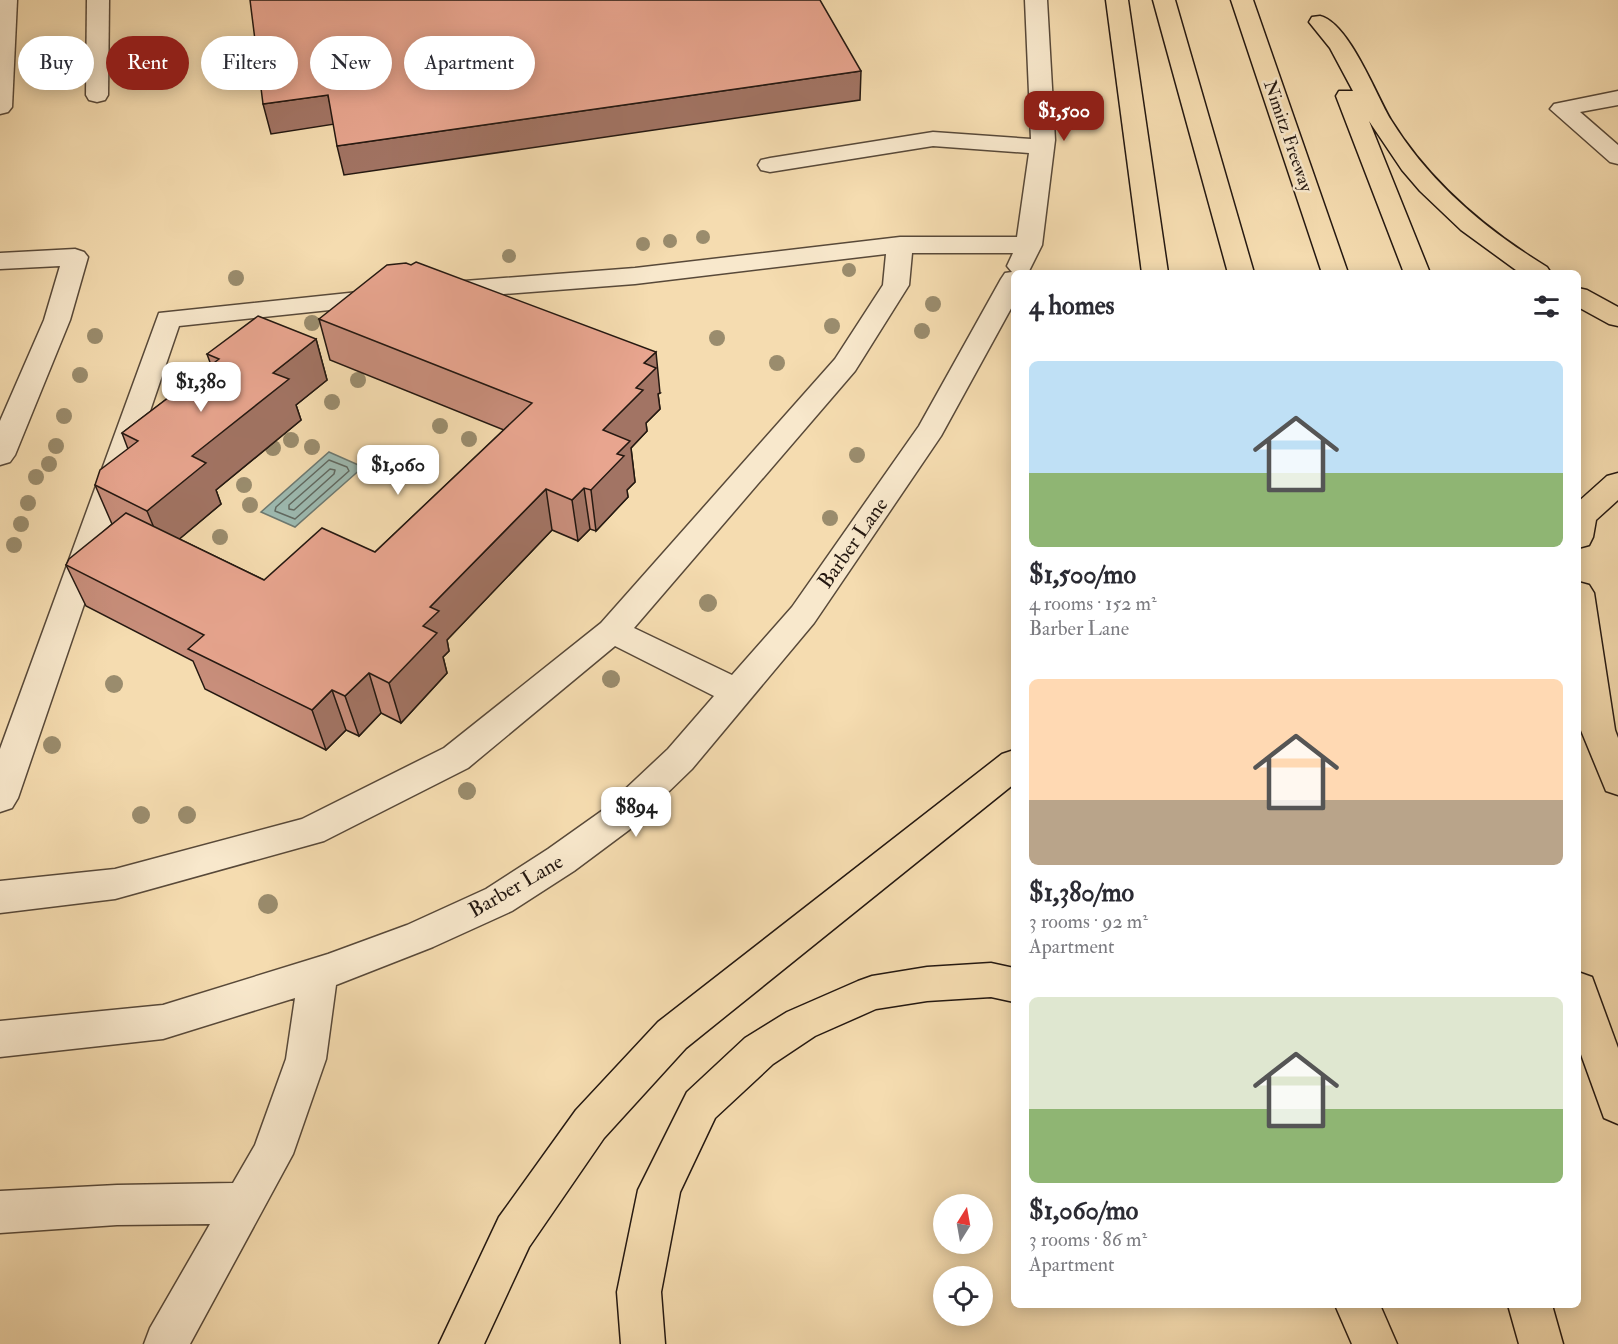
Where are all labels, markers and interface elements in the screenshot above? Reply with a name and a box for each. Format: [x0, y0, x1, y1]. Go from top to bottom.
chip: Buy [18, 36, 94, 90]
chip: Rent [106, 36, 189, 90]
chip: Filters [201, 36, 298, 90]
chip: New [310, 36, 392, 90]
chip: Apartment [404, 36, 535, 90]
street label: Nimitz Freeway [1258, 77, 1318, 196]
pin: $1,500 [1015, 91, 1113, 142]
text: $1,500 [1038, 98, 1090, 123]
text: 4 homes [1029, 290, 1115, 322]
icon: filters [1530, 290, 1563, 323]
pin: $1,380 [152, 362, 250, 413]
text: $1,380 [176, 369, 226, 394]
icon: home [1242, 400, 1350, 508]
pin: $1,060 [349, 445, 447, 496]
text: $1,060 [371, 452, 425, 477]
street label: Barber Lane [812, 492, 894, 594]
text: $1,500/mo [1029, 559, 1136, 591]
text: 4 rooms · 152 m² [1029, 591, 1157, 616]
text: Barber Lane [1029, 616, 1129, 641]
icon: home [1242, 718, 1350, 826]
pin: $894 [600, 787, 672, 838]
text: $894 [615, 794, 657, 819]
street label: Barber Lane [464, 848, 568, 924]
text: $1,380/mo [1029, 877, 1134, 909]
text: 3 rooms · 92 m² [1029, 909, 1148, 934]
text: Apartment [1029, 934, 1114, 959]
icon: home [1242, 1036, 1350, 1144]
north arrow [933, 1194, 993, 1254]
map controls [933, 1194, 993, 1326]
text: $1,060/mo [1029, 1195, 1138, 1227]
text: 3 rooms · 86 m² [1029, 1227, 1147, 1252]
text: Apartment [1029, 1252, 1114, 1277]
button: locate [933, 1266, 993, 1326]

